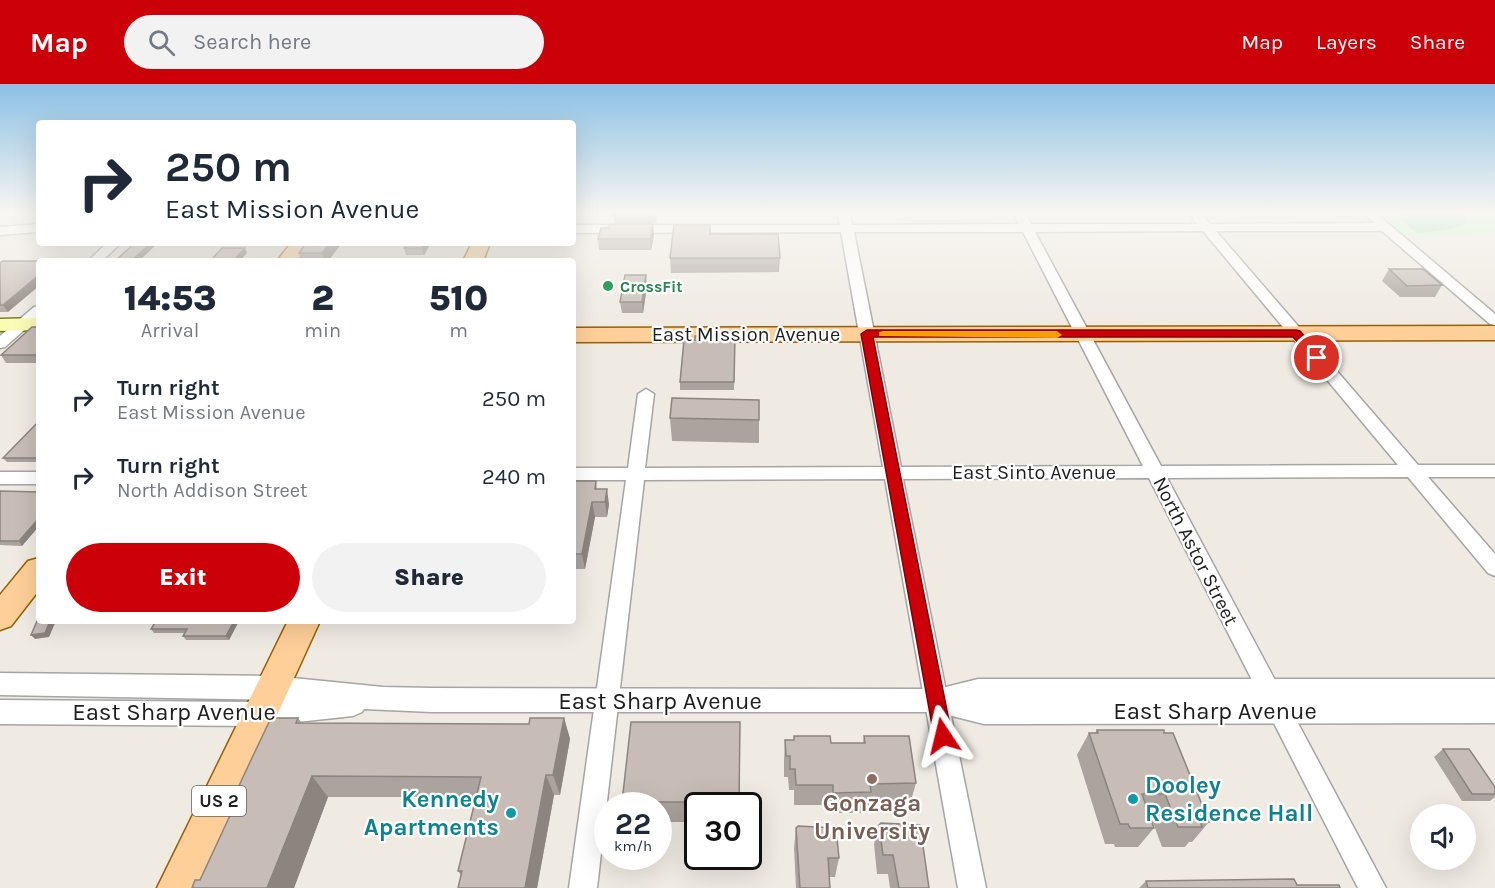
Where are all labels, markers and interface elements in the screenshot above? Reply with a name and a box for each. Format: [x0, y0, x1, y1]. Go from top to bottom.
search box [124, 15, 544, 69]
text: Map [30, 26, 88, 59]
icon: search [145, 26, 178, 59]
text: Search here [193, 29, 311, 55]
text: Map [1241, 30, 1283, 54]
text: Layers [1316, 30, 1377, 54]
text: Share [1410, 30, 1465, 54]
text: 250 m [165, 142, 292, 192]
icon: right [66, 144, 144, 222]
text: East Mission Avenue [165, 193, 419, 225]
text: 14:53 [124, 277, 217, 319]
text: 2 [311, 277, 334, 319]
text: 510 [429, 277, 488, 319]
place label: CrossFit [620, 277, 683, 296]
marker: CrossFit [601, 279, 615, 293]
text: Arrival [141, 319, 199, 342]
text: min [304, 319, 341, 342]
text: m [449, 319, 468, 342]
street label: East Mission Avenue [652, 323, 840, 346]
pin [1291, 332, 1342, 383]
icon: arrive [1300, 341, 1333, 374]
text: Turn right [117, 375, 220, 401]
icon: right [66, 383, 99, 416]
text: 250 m [482, 386, 546, 412]
text: East Mission Avenue [117, 401, 305, 424]
text: Turn right [117, 453, 220, 479]
icon: right [66, 461, 99, 494]
street label: East Sinto Avenue [952, 461, 1116, 484]
text: 240 m [482, 464, 546, 490]
street label: North Astor Street [1148, 473, 1243, 630]
text: North Addison Street [117, 479, 308, 502]
button: Exit [66, 543, 300, 612]
button: Share [312, 543, 546, 612]
street label: East Sharp Avenue [558, 687, 762, 715]
street label: East Sharp Avenue [1113, 697, 1317, 725]
street label: East Sharp Avenue [72, 698, 276, 726]
position arrow [911, 704, 975, 768]
place label: Dooley Residence Hall [1145, 771, 1313, 827]
marker: Gonzaga University [865, 772, 879, 786]
place label: Kennedy Apartments [364, 785, 499, 841]
road number: US 2 [192, 786, 246, 816]
place label: Gonzaga University [814, 789, 930, 845]
speed limit sign: 30 [684, 792, 762, 870]
marker: Dooley Residence Hall [1126, 792, 1140, 806]
map controls [1410, 804, 1476, 870]
button: sound [1410, 804, 1476, 870]
marker: Kennedy Apartments [504, 806, 518, 820]
text: 22 [615, 806, 651, 842]
text: km/h [614, 837, 652, 855]

